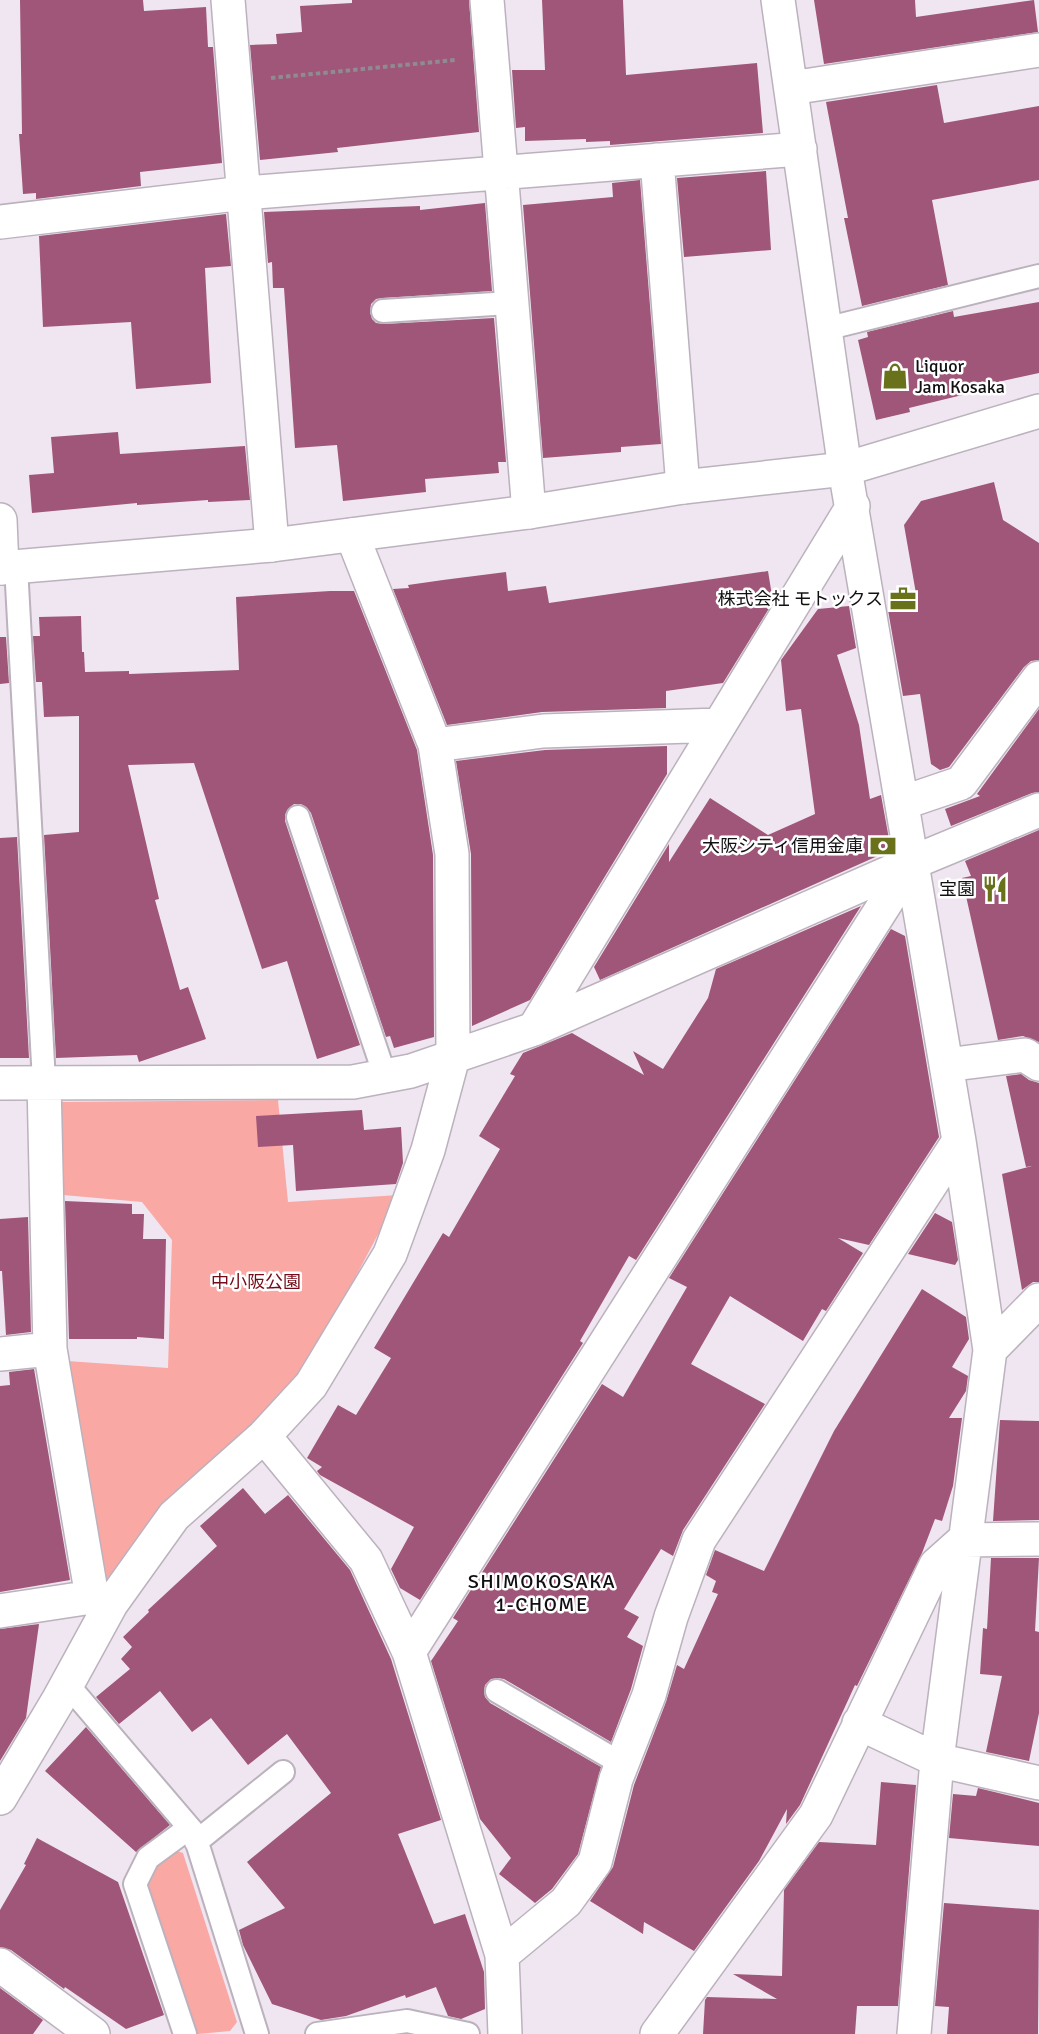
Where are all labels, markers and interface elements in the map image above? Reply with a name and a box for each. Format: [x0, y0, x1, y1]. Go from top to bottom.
place label: Liquor Jam Kosaka [915, 355, 1005, 398]
shop icon: Liquor Jam Kosaka [880, 361, 910, 391]
office icon: 株式会社 モトックス [888, 584, 918, 614]
place label: 株式会社 モトックス [718, 588, 883, 610]
bank icon: 大阪シティ信用金庫 [868, 831, 898, 861]
place label: 大阪シティ信用金庫 [702, 835, 863, 857]
restaurant icon: 宝園 [980, 874, 1010, 904]
place label: 宝園 [939, 878, 975, 900]
park label: 中小阪公園 [211, 1271, 301, 1293]
district label: SHIMOKOSAKA 1-CHOME [468, 1569, 616, 1617]

